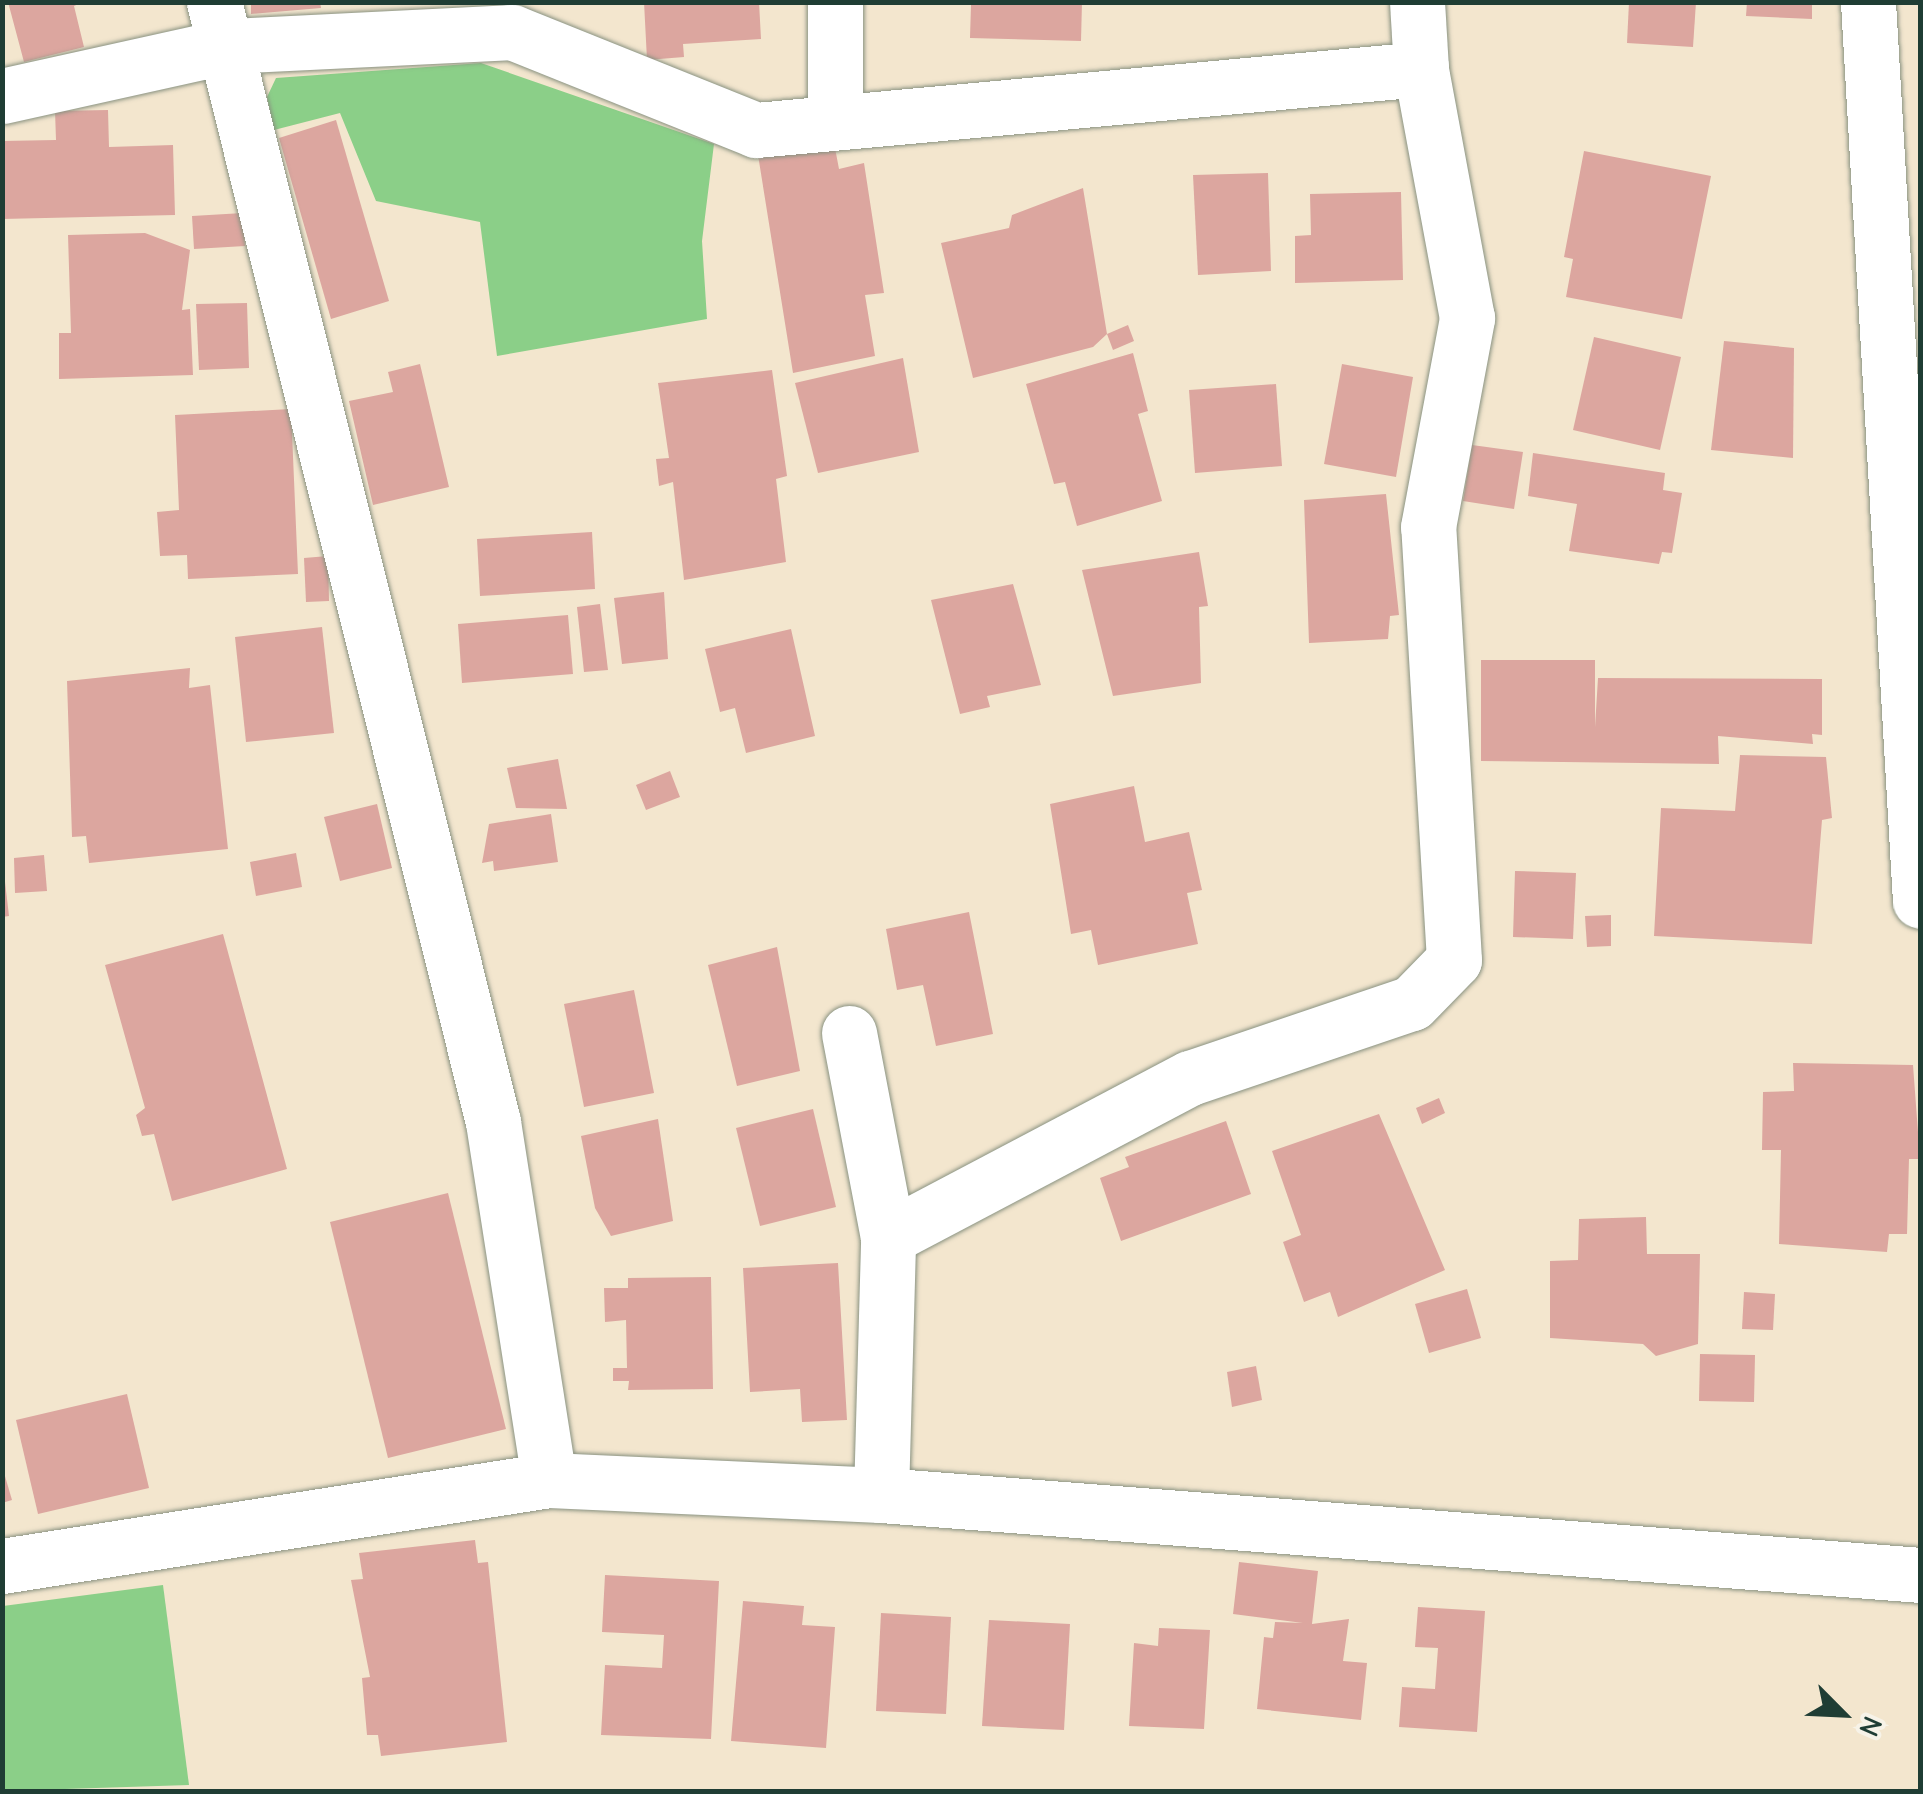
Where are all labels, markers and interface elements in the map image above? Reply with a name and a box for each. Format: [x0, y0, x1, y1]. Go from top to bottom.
north arrow [1793, 1664, 1893, 1764]
text: N [1852, 1711, 1889, 1741]

